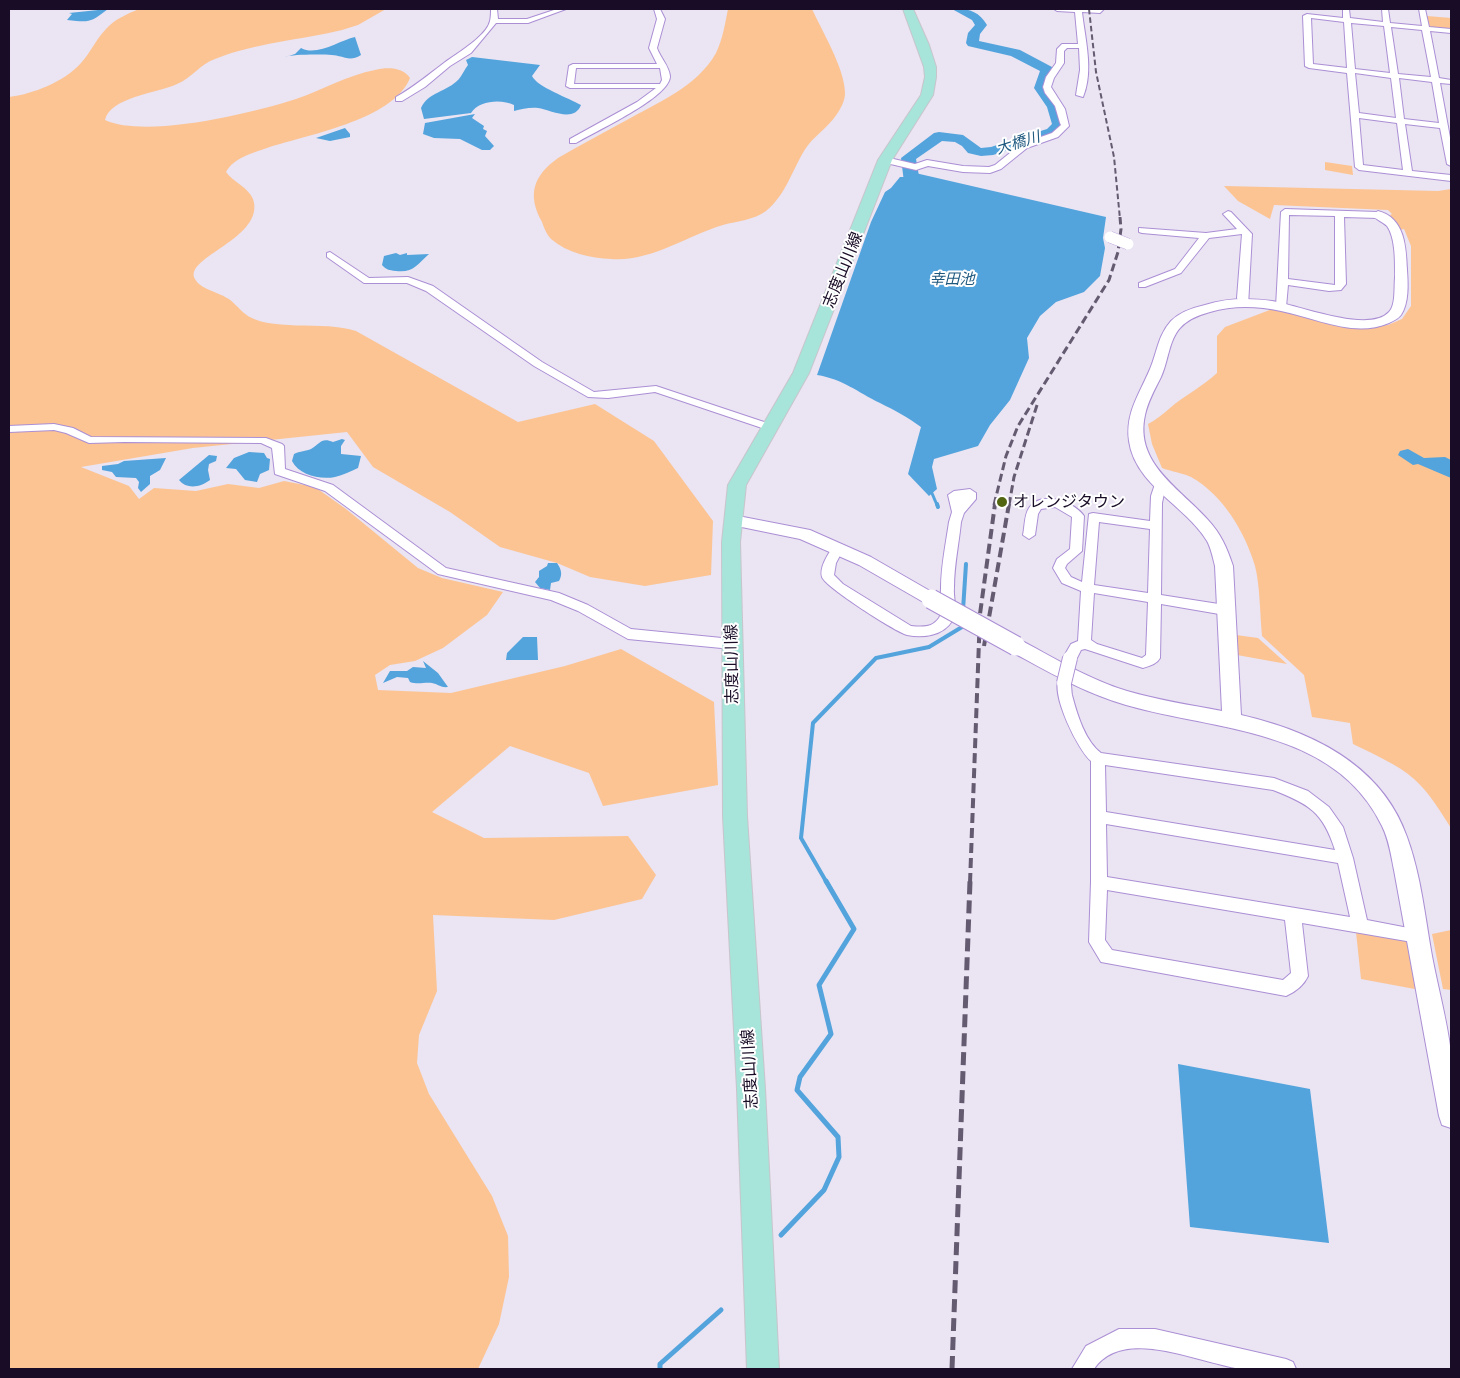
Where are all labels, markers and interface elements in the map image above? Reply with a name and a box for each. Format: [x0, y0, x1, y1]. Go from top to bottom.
water label: 大橋川 [994, 128, 1042, 158]
street label: 志度山川線 [819, 229, 867, 311]
water label: 幸田池 [930, 270, 974, 288]
place label: オレンジタウン [1013, 492, 1125, 512]
marker: オレンジタウン [995, 495, 1009, 509]
street label: 志度山川線 [722, 624, 742, 704]
street label: 志度山川線 [738, 1029, 762, 1109]

